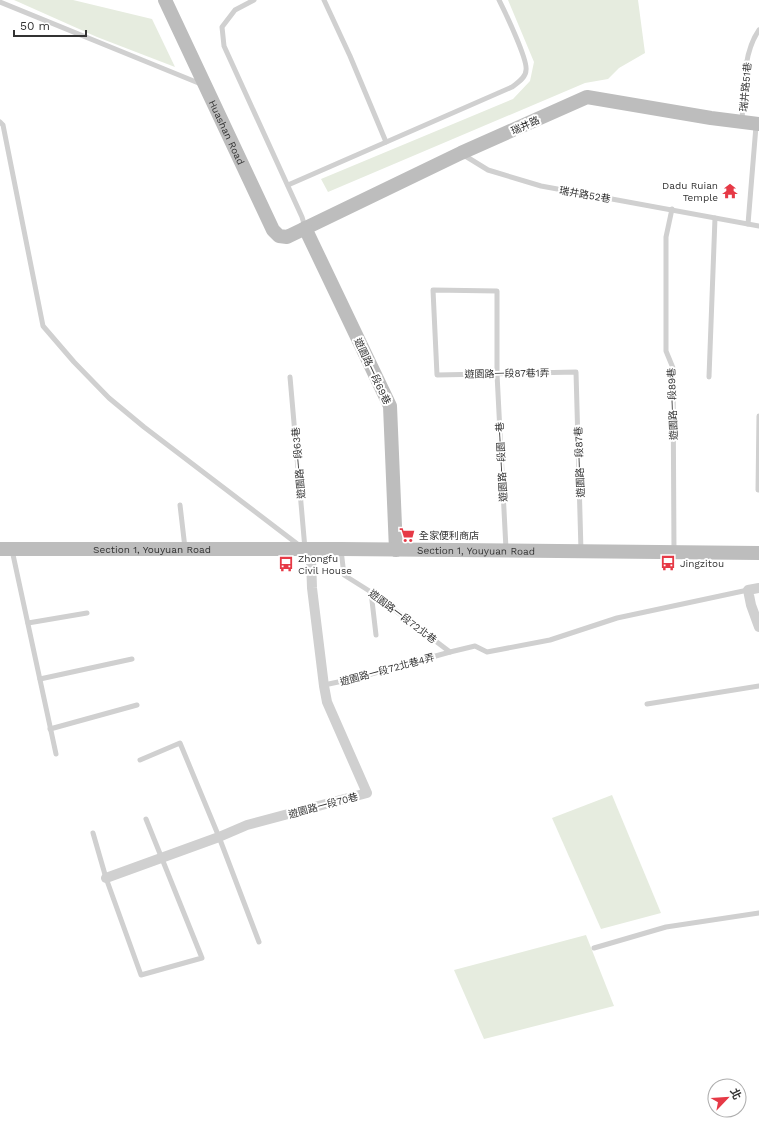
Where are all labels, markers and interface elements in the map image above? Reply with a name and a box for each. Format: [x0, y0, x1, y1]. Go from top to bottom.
scale bar [14, 12, 86, 38]
text: 50 m [20, 19, 50, 33]
street label: 瑞井路51巷 [738, 62, 753, 112]
street label: Huashan Road [207, 98, 247, 167]
street label: 瑞井路 [509, 114, 541, 137]
place label: Dadu Ruian Temple [662, 180, 718, 203]
temple icon: Dadu Ruian Temple [721, 182, 739, 200]
street label: 瑞井路52巷 [559, 185, 611, 204]
street label: 遊園路一段69巷 [352, 336, 393, 406]
street label: 遊園路一段87巷1弄 [464, 367, 550, 380]
street label: 遊園路一段89巷 [666, 368, 679, 440]
street label: 遊園路一段園一巷 [494, 422, 509, 502]
street label: 遊園路一段87巷 [573, 426, 586, 498]
street label: 遊園路一段63巷 [290, 427, 307, 499]
supermarket icon: 全家便利商店 [398, 526, 416, 544]
place label: 全家便利商店 [419, 530, 479, 541]
street label: Section 1, Youyuan Road [93, 544, 211, 555]
street label: Section 1, Youyuan Road [417, 545, 535, 557]
place label: Zhongfu Civil House [298, 553, 352, 576]
bus stop icon: Jingzitou [659, 554, 677, 572]
bus stop icon: Zhongfu Civil House [277, 555, 295, 573]
place label: Jingzitou [680, 558, 724, 569]
street label: 遊園路一段72北巷 [367, 587, 439, 645]
street label: 遊園路一段72北巷4弄 [339, 652, 436, 687]
street label: 遊園路一段70巷 [287, 791, 359, 820]
north arrow [707, 1078, 747, 1118]
text: 北 [727, 1086, 744, 1102]

